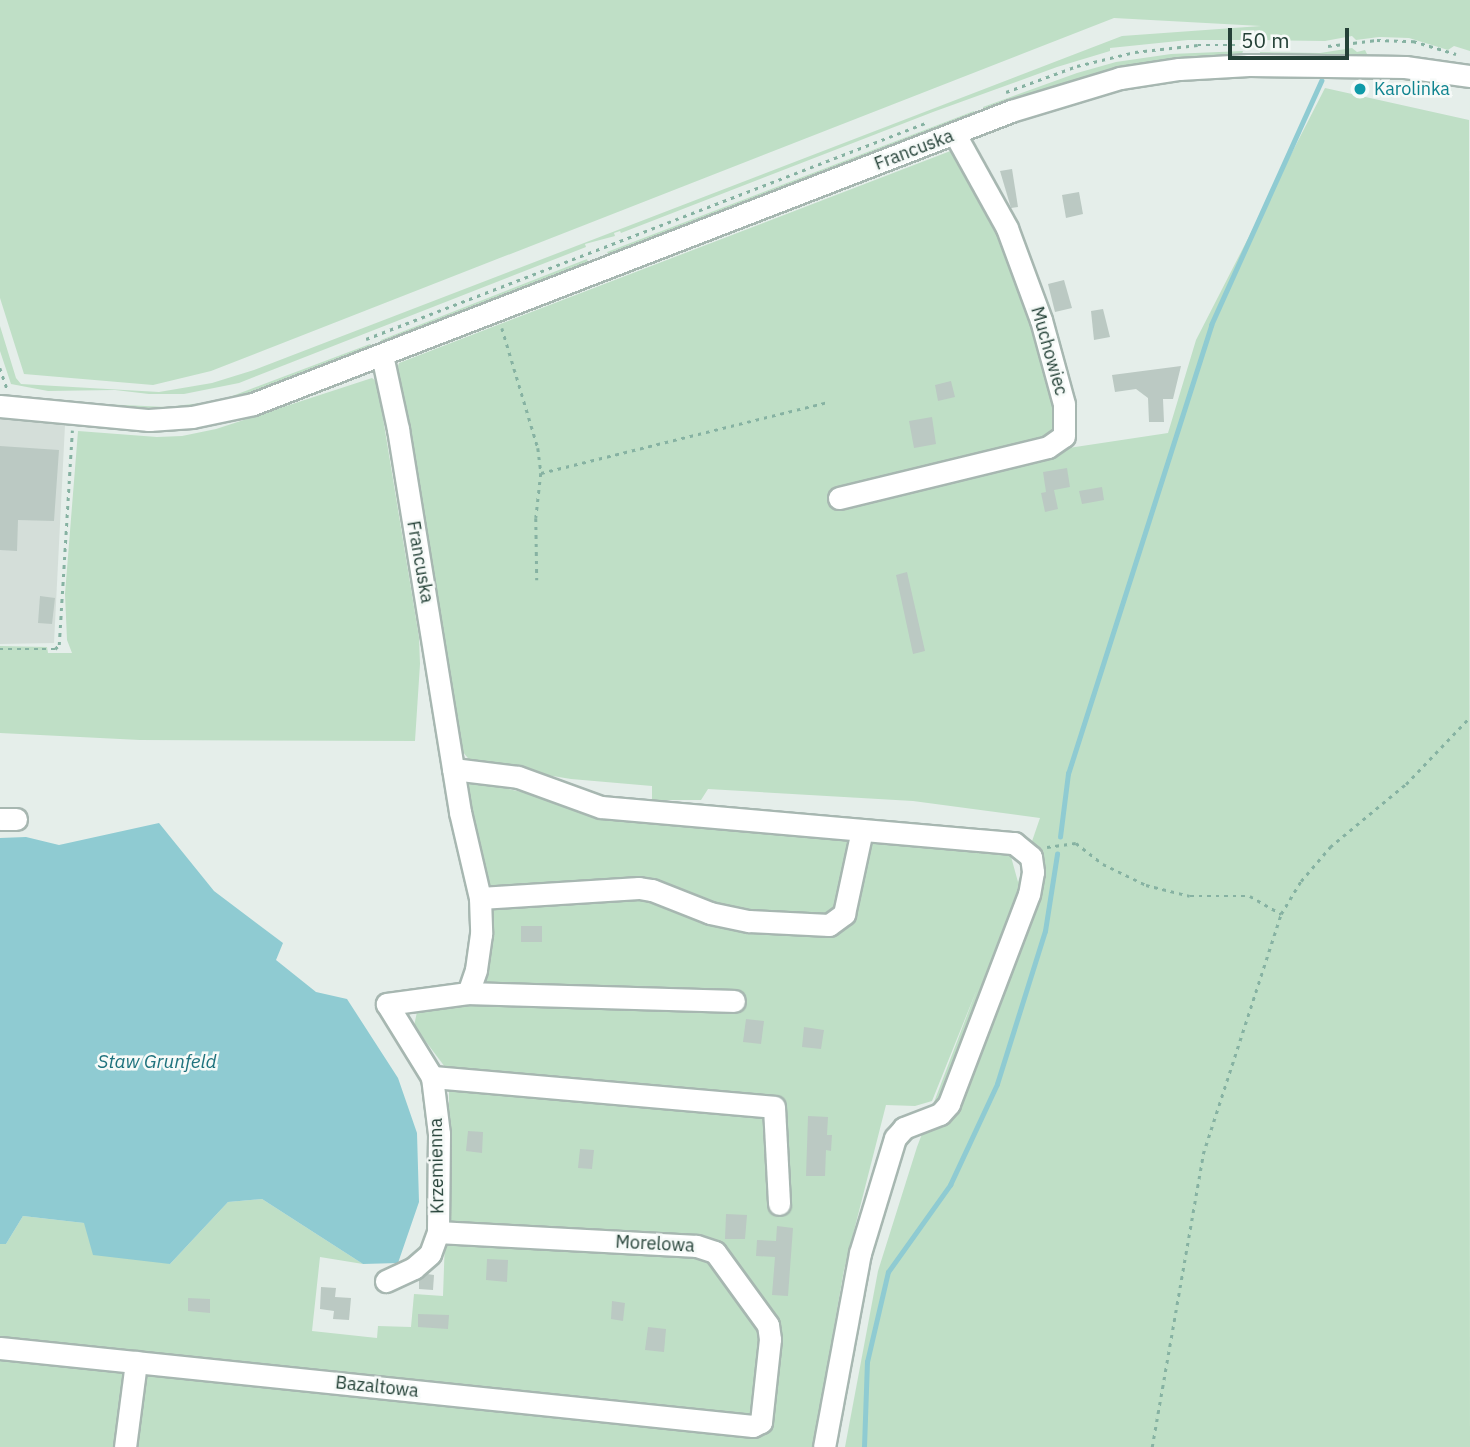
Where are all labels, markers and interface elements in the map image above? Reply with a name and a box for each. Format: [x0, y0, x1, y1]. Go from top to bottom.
scale bar [1232, 14, 1353, 58]
text: 50 m [1241, 26, 1290, 54]
place label: Karolinka [1374, 78, 1450, 100]
marker: Karolinka [1352, 81, 1368, 97]
street label: Francuska [871, 125, 957, 175]
street label: Muchowiec [1026, 304, 1072, 398]
street label: Francuska [402, 519, 438, 605]
water label: Staw Grunfeld [98, 1051, 216, 1073]
street label: Krzemienna [425, 1118, 449, 1214]
street label: Morelowa [615, 1231, 695, 1257]
street label: Bazaltowa [334, 1372, 420, 1402]

